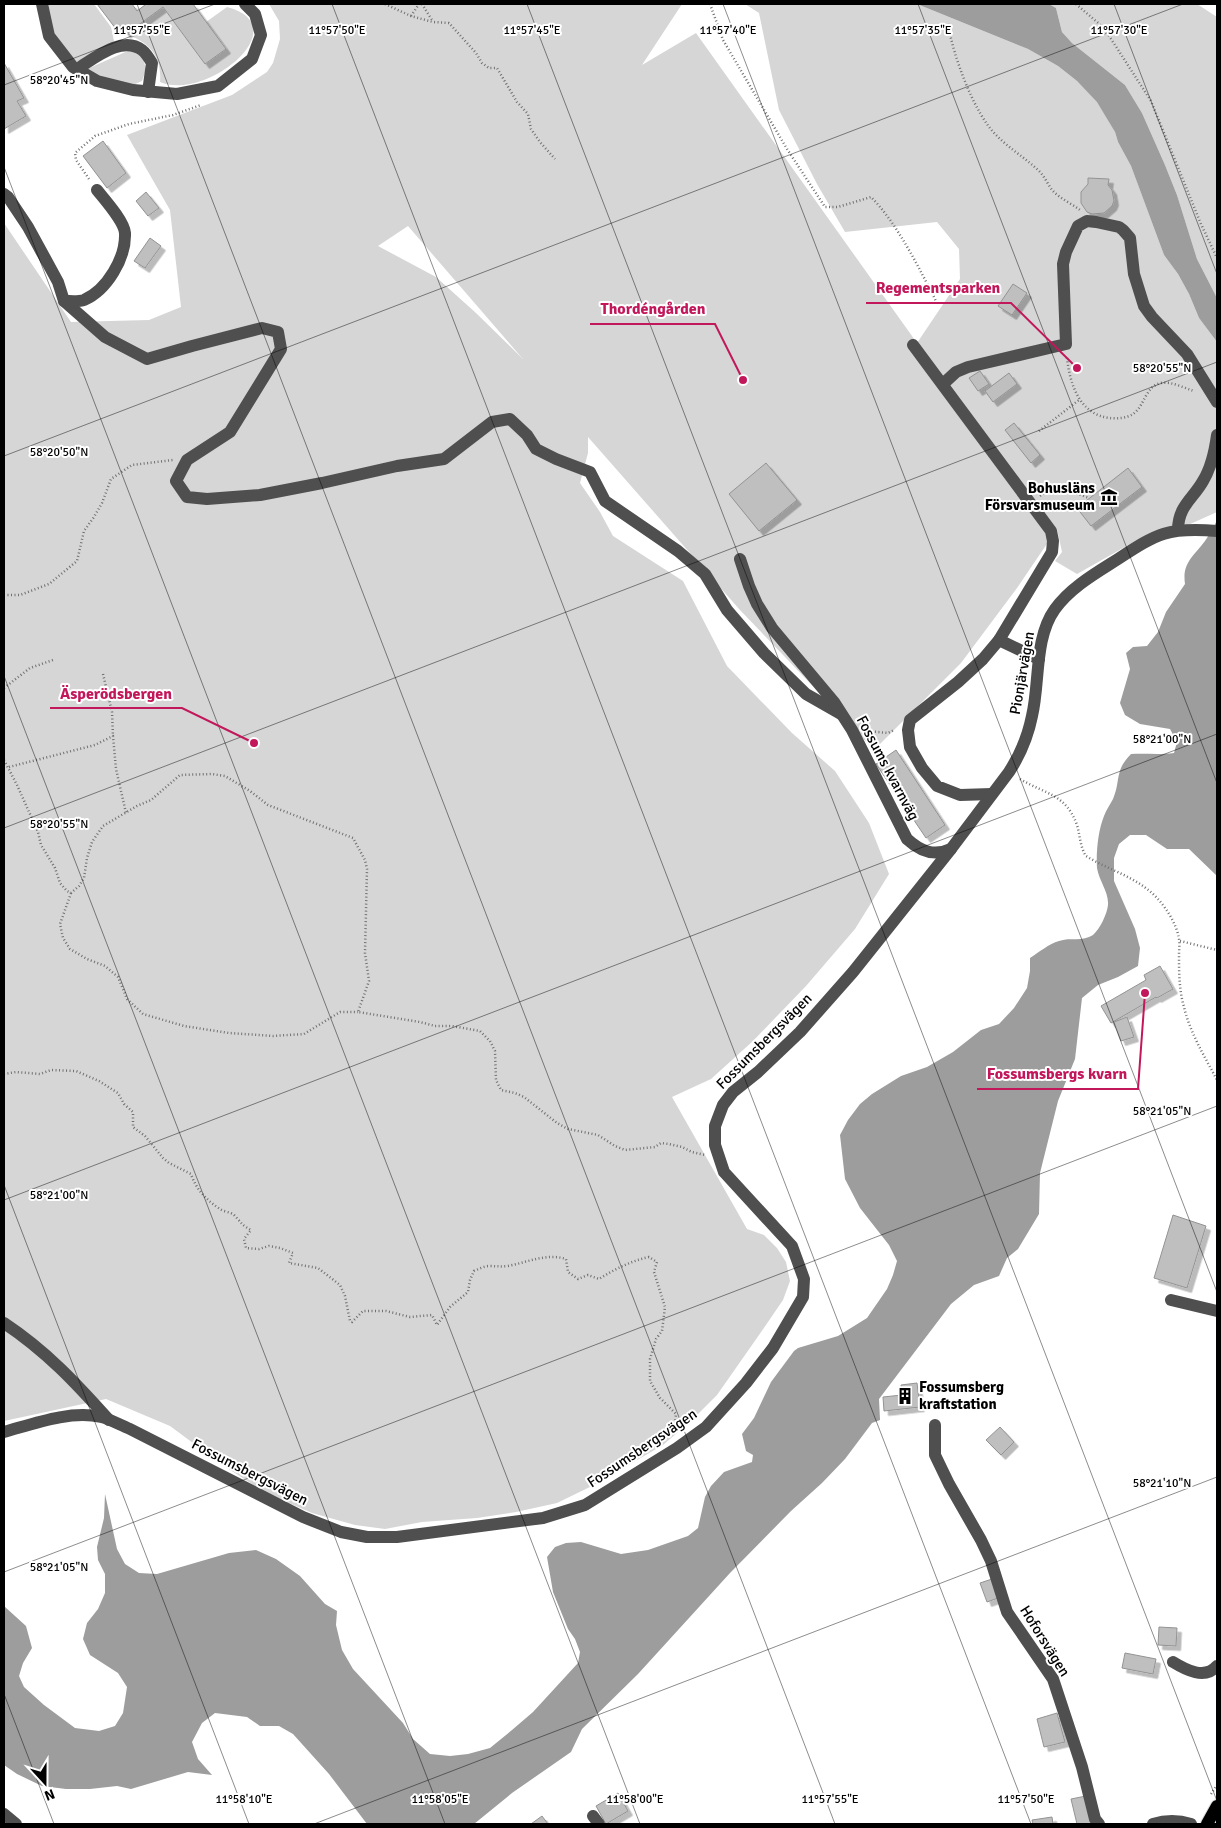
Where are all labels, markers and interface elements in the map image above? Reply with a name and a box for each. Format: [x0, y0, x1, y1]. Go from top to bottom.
text: 11°57'55"E [113, 23, 171, 38]
text: 11°57'50"E [308, 23, 366, 38]
text: 11°57'45"E [503, 23, 561, 38]
text: 11°57'40"E [699, 23, 757, 38]
text: 11°57'35"E [894, 23, 952, 38]
text: 11°57'30"E [1090, 23, 1148, 38]
text: 58°20'45"N [30, 73, 88, 88]
callout: Regementsparken [866, 272, 1011, 303]
text: Regementsparken [876, 278, 1001, 298]
callout: Thordéngården [590, 293, 715, 324]
text: Thordéngården [601, 299, 706, 319]
text: 58°20'55"N [1133, 361, 1191, 376]
text: 58°20'50"N [30, 445, 88, 460]
place label: Bohusläns Försvarsmuseum [985, 479, 1095, 514]
museum icon: Bohusläns Försvarsmuseum [1099, 487, 1119, 507]
street label: Pionjärvägen [1006, 630, 1038, 716]
callout: Äsperödsbergen [50, 677, 182, 708]
text: Äsperödsbergen [60, 684, 172, 704]
street label: Fossums kvarnväg [853, 713, 923, 824]
text: 58°21'00"N [1133, 732, 1191, 747]
text: 58°20'55"N [30, 817, 88, 832]
street label: Fossumsbergsvägen [712, 989, 816, 1093]
callout: Fossumsbergs kvarn [977, 1058, 1138, 1089]
text: Fossumsbergs kvarn [987, 1064, 1127, 1084]
text: 58°21'05"N [1133, 1104, 1191, 1119]
text: 58°21'00"N [30, 1188, 88, 1203]
place label: Fossumsberg kraftstation [919, 1378, 1004, 1413]
building icon: Fossumsberg kraftstation [895, 1386, 915, 1406]
street label: Fossumsbergsvägen [584, 1405, 700, 1491]
street label: Fossumsbergsvägen [189, 1435, 311, 1509]
text: 58°21'10"N [1133, 1476, 1191, 1491]
text: 58°21'05"N [30, 1560, 88, 1575]
street label: Hoforsvägen [1016, 1602, 1074, 1680]
north arrow [20, 1758, 70, 1808]
text: N [42, 1785, 57, 1804]
text: 11°58'10"E [215, 1792, 273, 1807]
text: 11°58'05"E [411, 1792, 469, 1807]
text: 11°58'00"E [606, 1792, 664, 1807]
text: 11°57'55"E [801, 1792, 859, 1807]
text: 11°57'50"E [997, 1792, 1055, 1807]

